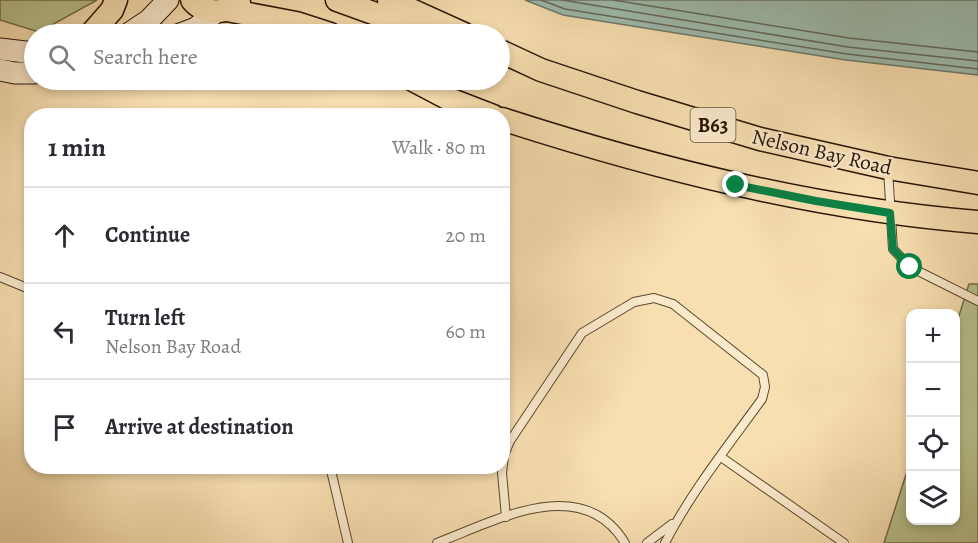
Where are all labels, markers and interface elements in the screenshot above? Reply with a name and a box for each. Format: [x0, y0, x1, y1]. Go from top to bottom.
search box [24, 24, 510, 90]
icon: search [45, 41, 78, 74]
text: Search here [93, 42, 198, 72]
road number: B63 [690, 108, 736, 142]
street label: Nelson Bay Road [749, 122, 895, 182]
text: 1 min [48, 130, 106, 165]
text: Walk · 80 m [392, 134, 486, 161]
route end [722, 171, 748, 197]
icon: ahead [48, 219, 81, 252]
text: Continue [105, 220, 190, 250]
text: 20 m [445, 222, 486, 249]
route start [896, 253, 922, 279]
text: Turn left [105, 303, 185, 333]
map controls [906, 309, 960, 525]
button: + [906, 309, 960, 363]
icon: left [48, 315, 81, 348]
text: 60 m [446, 318, 486, 345]
text: Nelson Bay Road [105, 333, 241, 360]
button: − [906, 363, 960, 417]
icon: arrive [48, 411, 81, 444]
text: Arrive at destination [105, 412, 294, 442]
button: locate [906, 417, 960, 471]
button: layers [906, 471, 960, 525]

